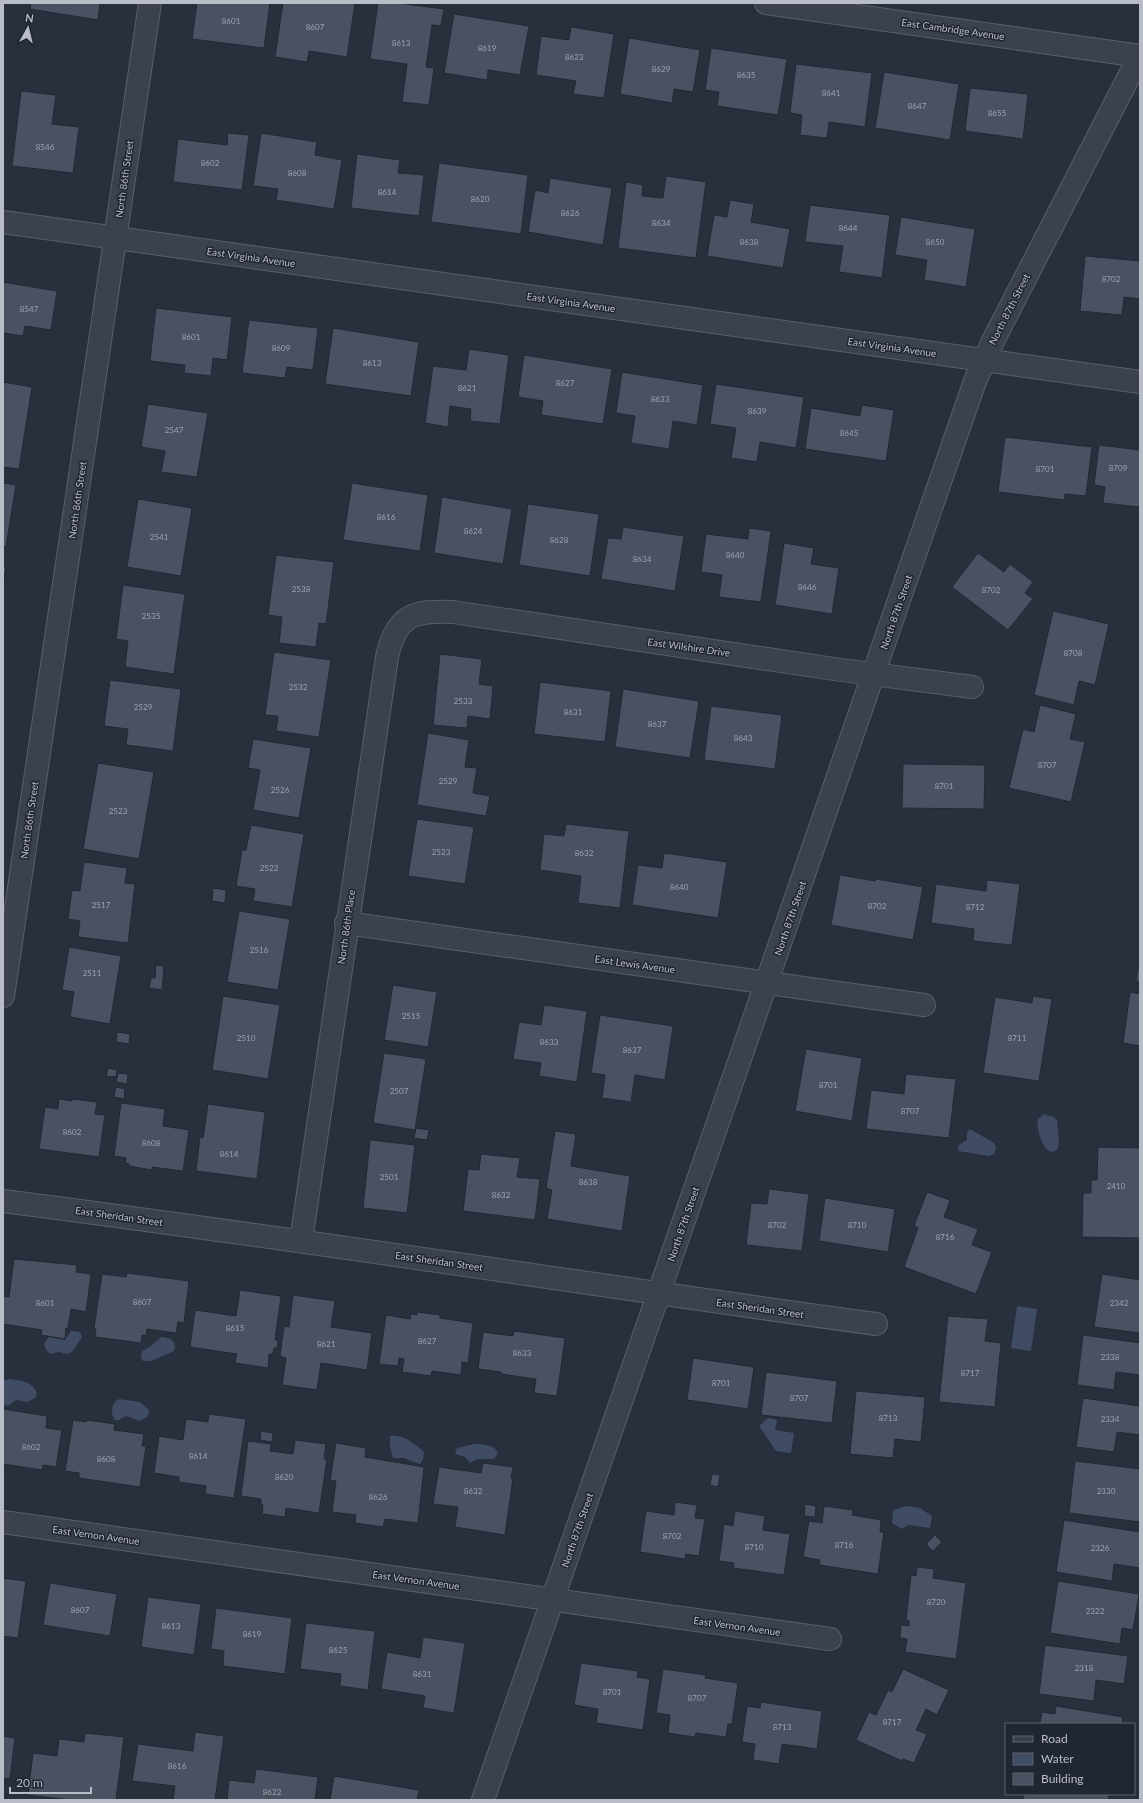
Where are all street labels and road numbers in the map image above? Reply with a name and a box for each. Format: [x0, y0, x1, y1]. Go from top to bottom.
street label: East Cambridge Avenue [901, 16, 1005, 42]
street label: North 86th Street [113, 139, 135, 219]
street label: East Virginia Avenue [206, 245, 296, 269]
street label: North 87th Street [986, 271, 1032, 347]
street label: East Virginia Avenue [526, 290, 616, 314]
street label: East Virginia Avenue [847, 335, 937, 359]
street label: North 86th Street [66, 460, 88, 540]
street label: North 87th Street [878, 573, 915, 651]
street label: East Wilshire Drive [647, 635, 731, 659]
street label: North 86th Street [18, 780, 40, 860]
street label: North 87th Street [772, 879, 809, 957]
street label: North 86th Place [335, 889, 357, 965]
street label: East Lewis Avenue [594, 952, 676, 976]
street label: North 87th Street [665, 1185, 702, 1263]
street label: East Sheridan Street [74, 1204, 164, 1228]
street label: East Sheridan Street [394, 1249, 484, 1273]
street label: East Sheridan Street [715, 1296, 805, 1320]
street label: North 87th Street [559, 1491, 596, 1569]
street label: East Vernon Avenue [52, 1523, 140, 1547]
street label: East Vernon Avenue [372, 1568, 460, 1592]
street label: East Vernon Avenue [693, 1614, 781, 1638]

